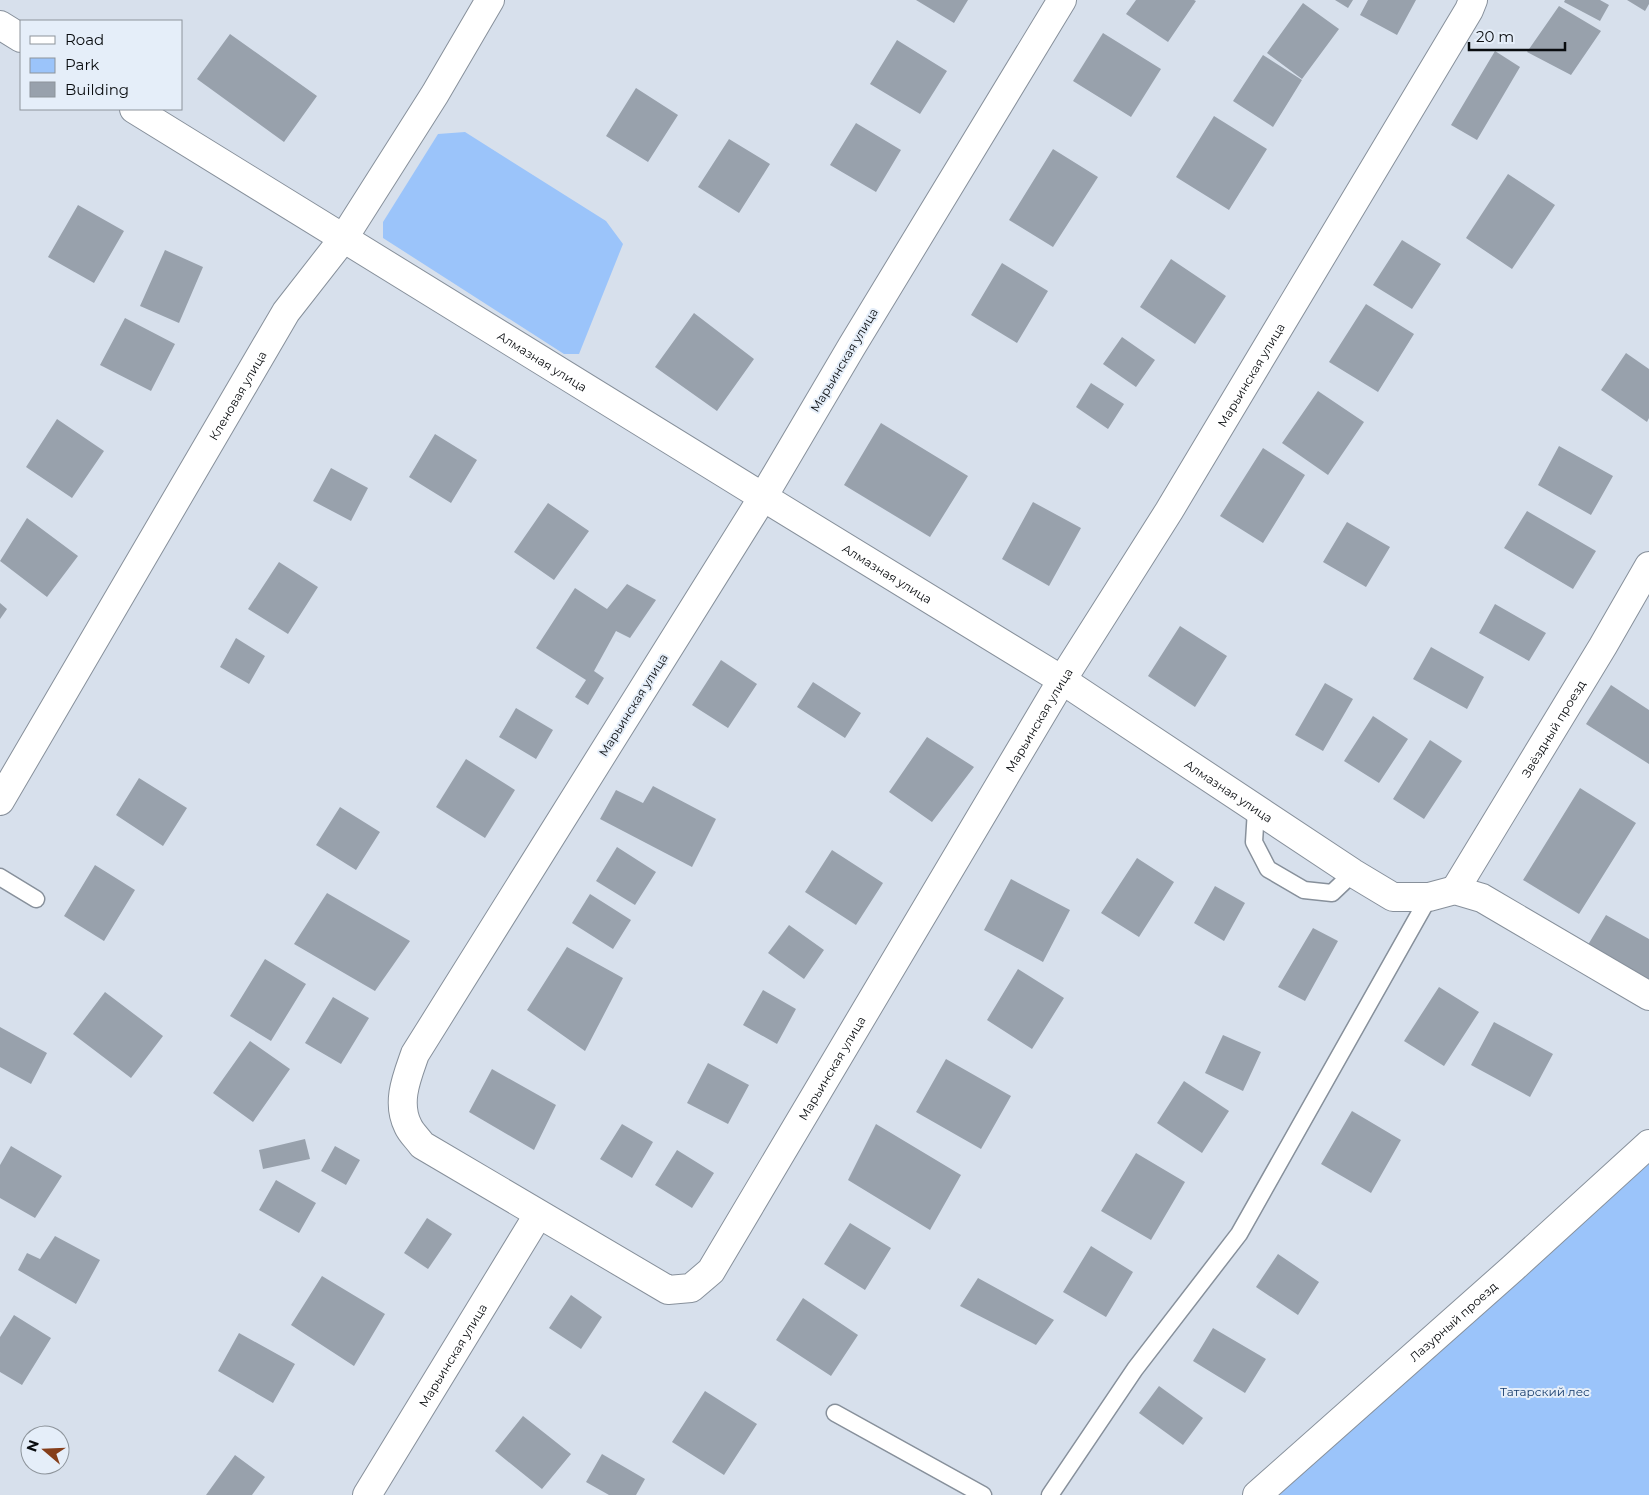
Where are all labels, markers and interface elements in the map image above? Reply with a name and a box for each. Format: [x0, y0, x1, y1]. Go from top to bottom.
legend [20, 20, 182, 110]
scale bar [1469, 20, 1565, 52]
text: 20 m [1476, 27, 1514, 46]
text: Road [65, 30, 104, 49]
text: Park [65, 55, 99, 74]
text: Building [65, 80, 129, 99]
street label: Марьинская улица [807, 305, 881, 415]
street label: Марьинская улица [1214, 320, 1287, 430]
street label: Алмазная улица [495, 328, 590, 394]
street label: Кленовая улица [205, 348, 269, 443]
street label: Алмазная улица [840, 540, 935, 606]
street label: Марьинская улица [595, 651, 671, 759]
street label: Марьинская улица [1002, 665, 1075, 775]
street label: Звёздный проезд [1518, 677, 1588, 780]
street label: Алмазная улица [1182, 756, 1276, 825]
street label: Марьинская улица [795, 1013, 868, 1123]
street label: Лазурный проезд [1406, 1278, 1500, 1364]
street label: Марьинская улица [415, 1301, 490, 1410]
park label: Татарский лес [1500, 1384, 1590, 1399]
north arrow [20, 1425, 70, 1475]
text: N [22, 1437, 43, 1454]

